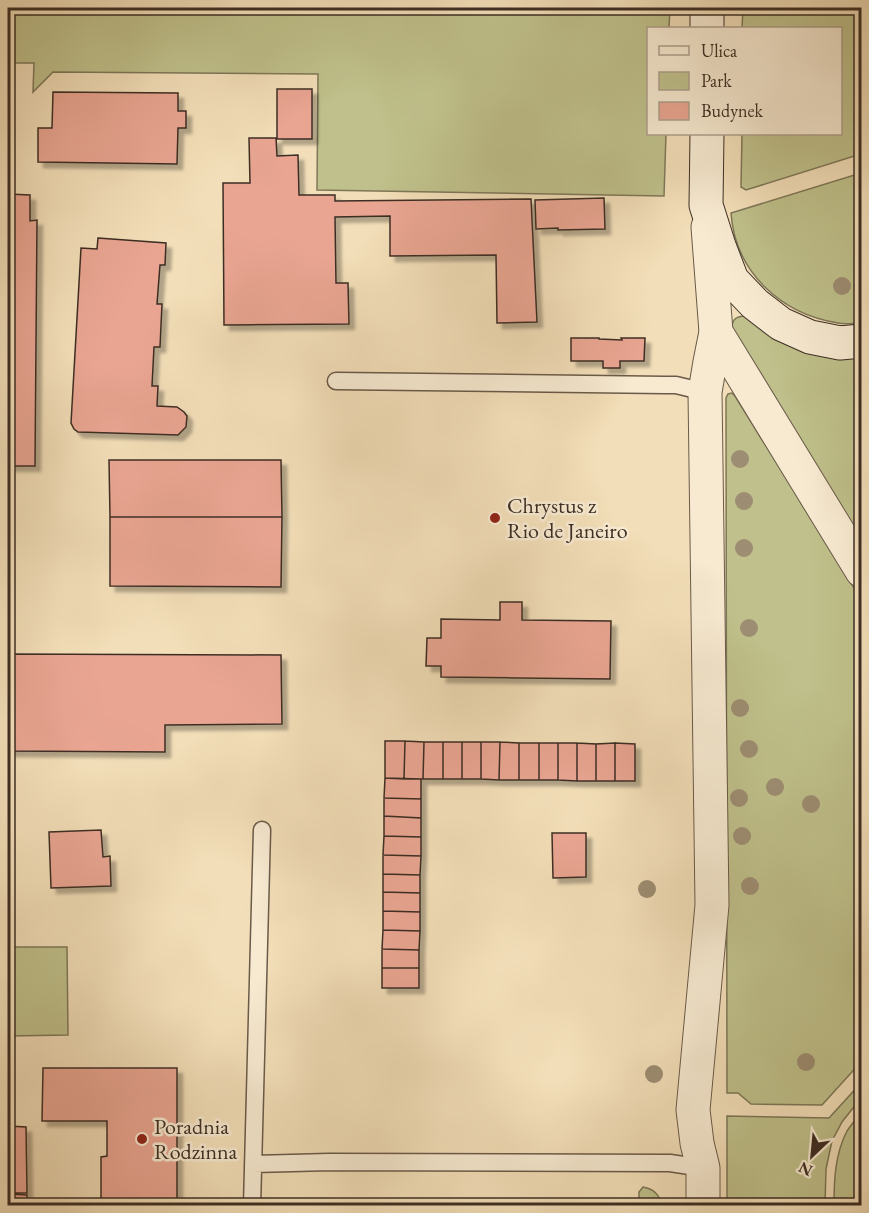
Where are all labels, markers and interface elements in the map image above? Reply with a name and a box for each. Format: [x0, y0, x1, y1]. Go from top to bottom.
legend [647, 27, 842, 135]
text: Ulica [701, 39, 738, 62]
text: Park [701, 69, 732, 92]
text: Budynek [701, 99, 764, 122]
place label: Chrystus z Rio de Janeiro [507, 491, 628, 545]
marker: Chrystus z Rio de Janeiro [488, 511, 502, 525]
place label: Poradnia Rodzinna [154, 1112, 238, 1166]
north arrow [782, 1126, 842, 1186]
marker: Poradnia Rodzinna [135, 1132, 149, 1146]
text: N [795, 1157, 816, 1181]

